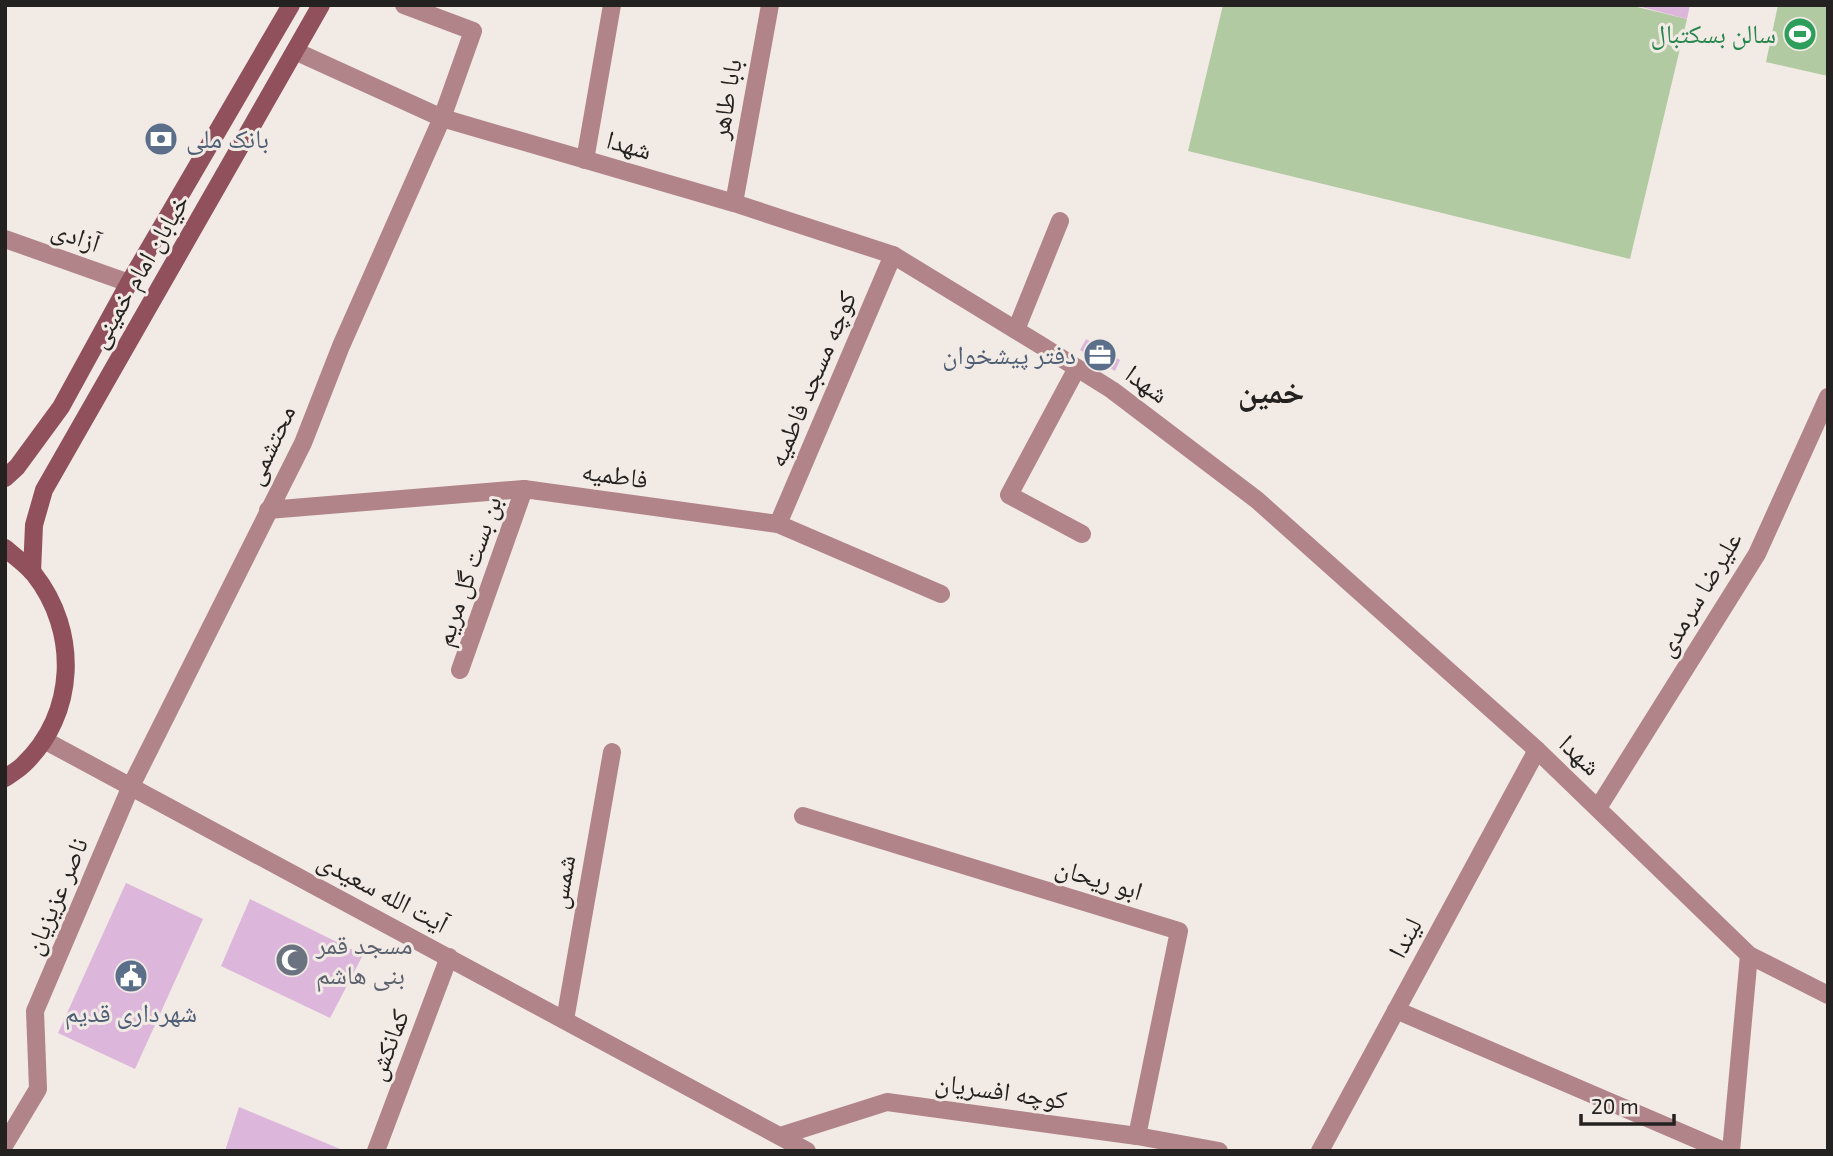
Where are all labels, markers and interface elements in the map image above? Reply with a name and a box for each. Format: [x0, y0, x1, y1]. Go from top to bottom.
sports icon: سالن بسکتبال [1781, 15, 1819, 53]
place label: سالن بسکتبال [1650, 17, 1776, 50]
street label: بابا طاهر [702, 56, 748, 142]
bank icon: بانک ملی [142, 120, 180, 158]
place label: بانک ملی [186, 122, 269, 155]
street label: شهدا [603, 122, 656, 165]
street label: خیابان امام خمینی [81, 188, 198, 355]
street label: آزادی [48, 212, 106, 260]
street label: کوچه مسجد فاطمیه [760, 286, 863, 472]
office icon: دفتر پیشخوان [1081, 336, 1119, 374]
place label: دفتر پیشخوان [942, 338, 1076, 371]
street label: شهدا [1120, 357, 1175, 409]
district label: خمین [1238, 370, 1304, 412]
street label: محتشمی [237, 400, 302, 490]
street label: فاطمیه [580, 454, 650, 494]
street label: بن بست گل مریم [426, 491, 510, 651]
street label: علیرضا سرمدی [1648, 525, 1749, 662]
street label: شهدا [1554, 727, 1608, 781]
street label: ناصر عزیزیان [16, 832, 95, 959]
street label: آیت الله سعیدی [312, 843, 456, 940]
street label: ابو ریحان [1052, 850, 1147, 907]
street label: شمس [541, 852, 582, 912]
street label: لیندا [1380, 912, 1427, 963]
place label: مسجد قمر بنی هاشم [315, 928, 413, 992]
mosque icon: مسجد قمر بنی هاشم [273, 941, 311, 979]
public building icon: شهرداری قدیم [112, 957, 150, 995]
place label: شهرداری قدیم [65, 996, 197, 1030]
street label: کمانکش [359, 1004, 416, 1085]
street label: کوچه افسریان [933, 1065, 1069, 1116]
scale bar [1581, 1082, 1674, 1126]
text: 20 m [1591, 1093, 1639, 1118]

